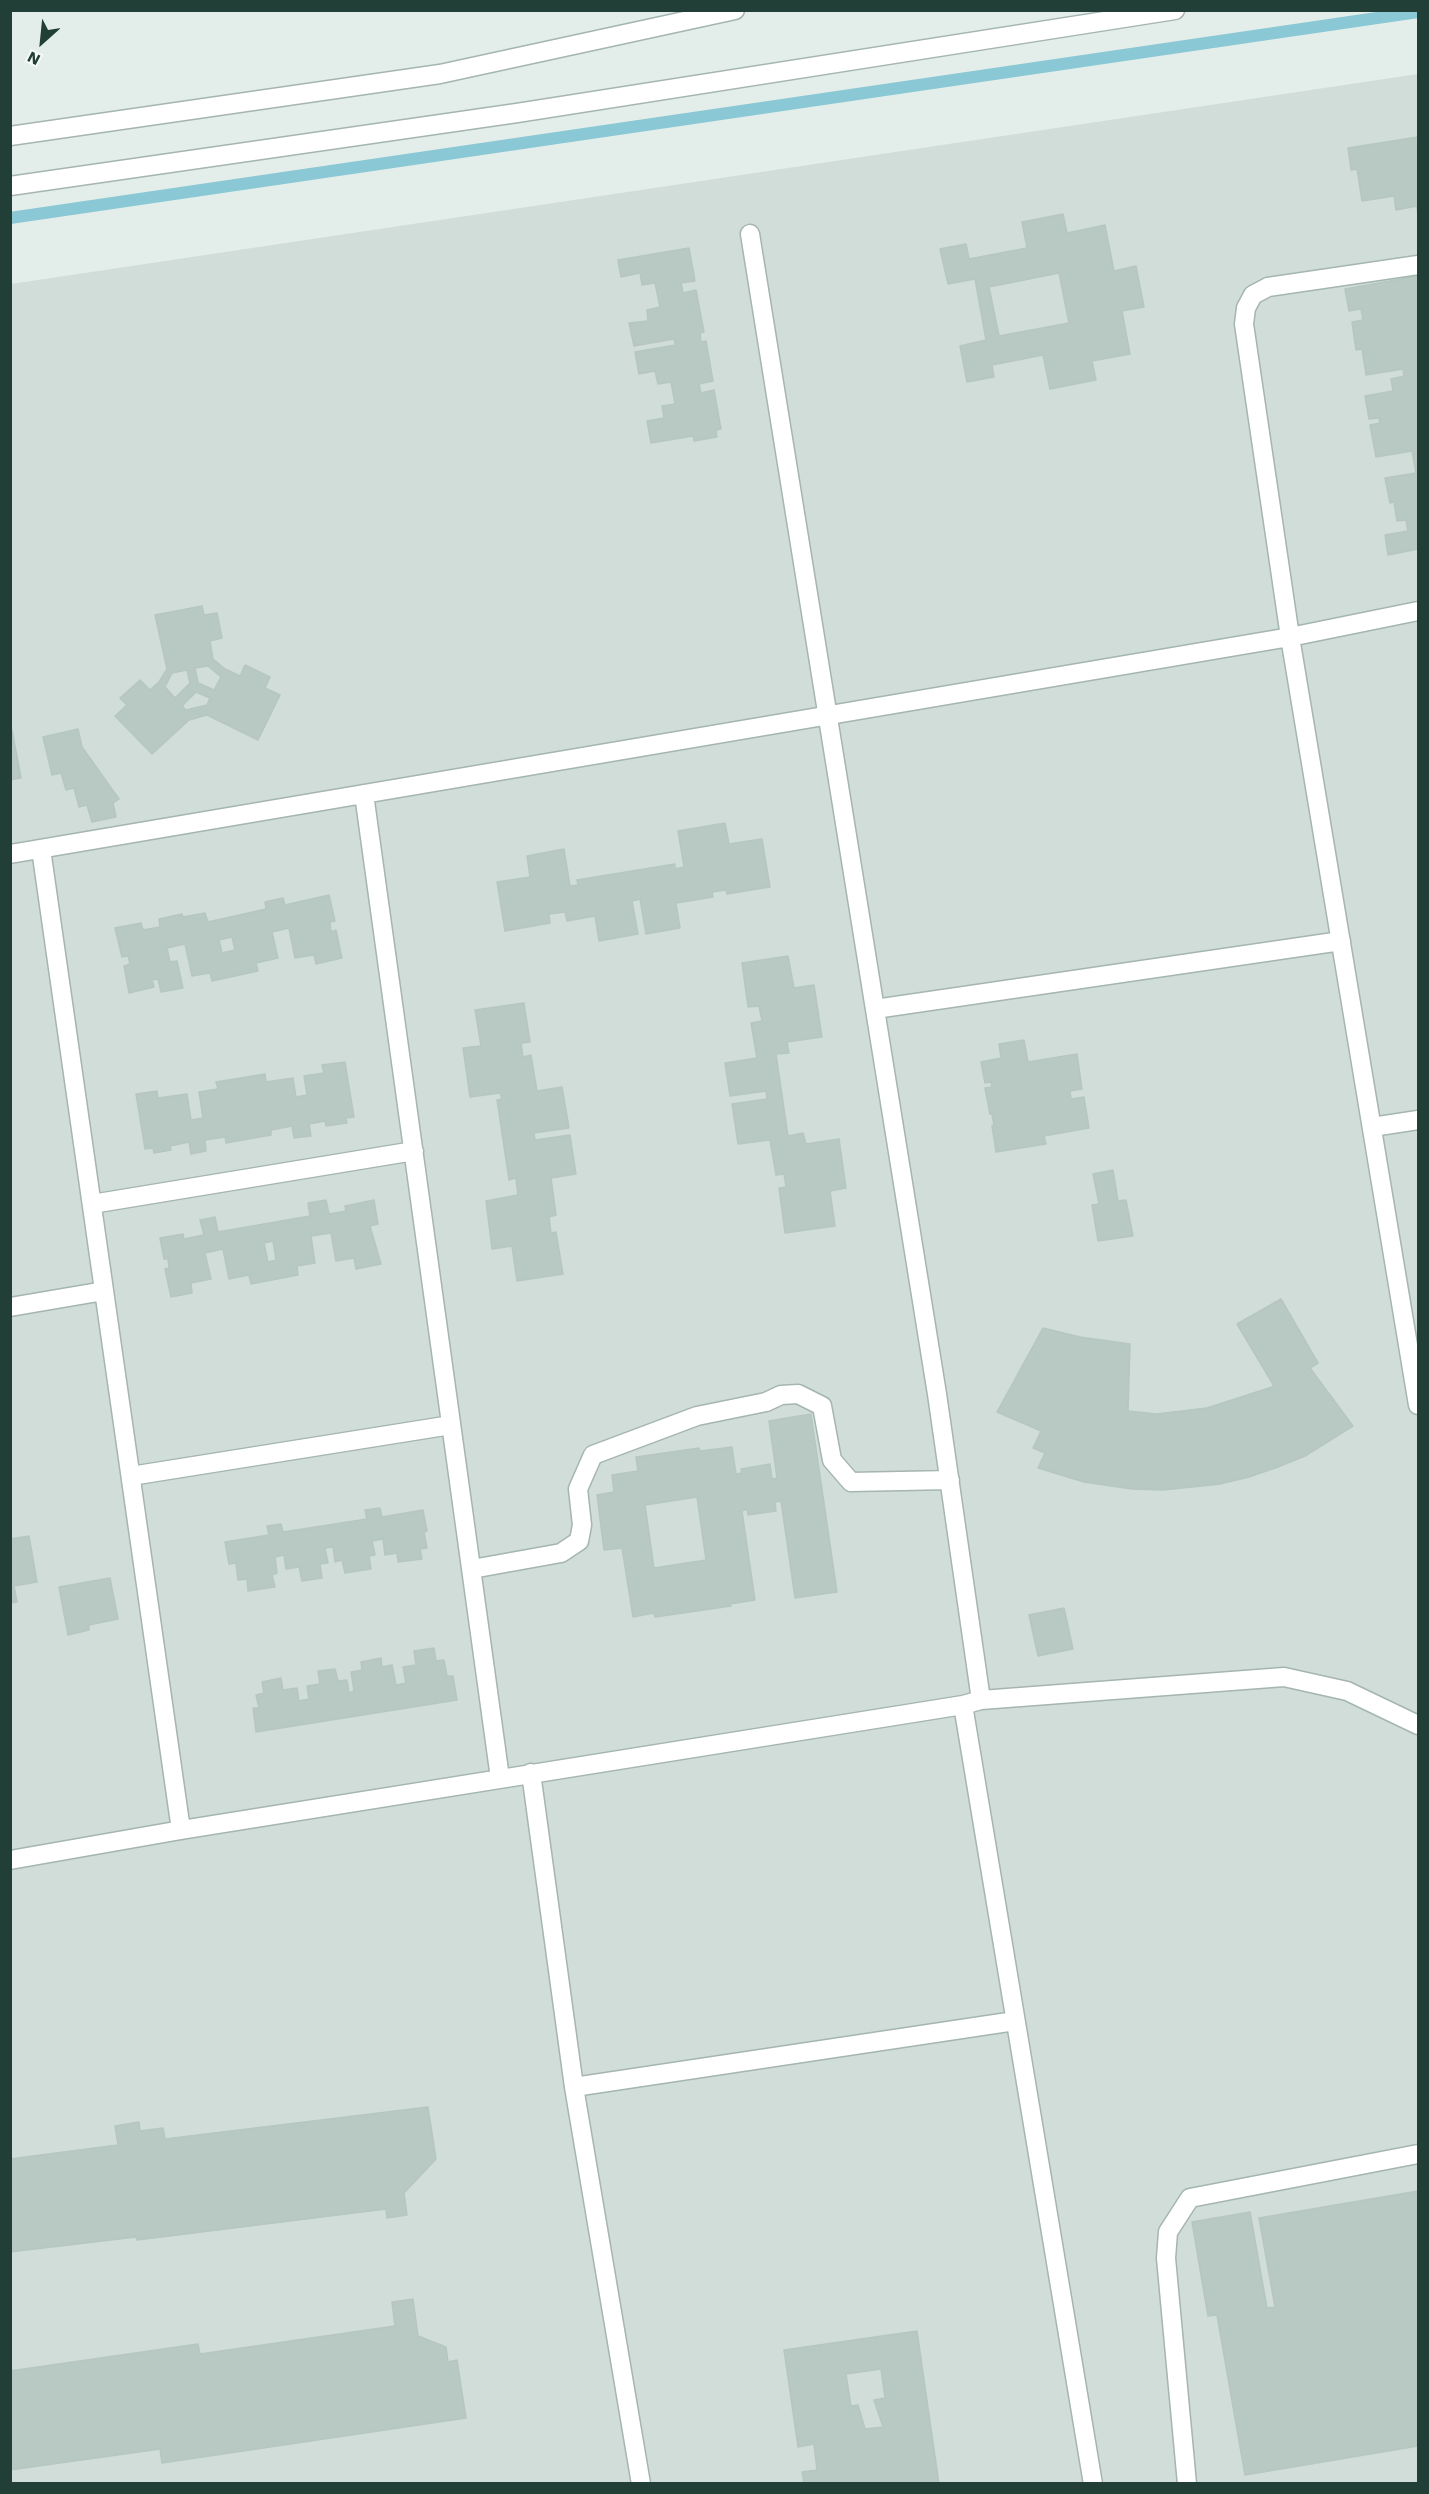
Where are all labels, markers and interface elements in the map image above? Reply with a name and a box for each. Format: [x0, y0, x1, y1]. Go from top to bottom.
north arrow [12, 12, 72, 72]
text: N [24, 47, 43, 70]

